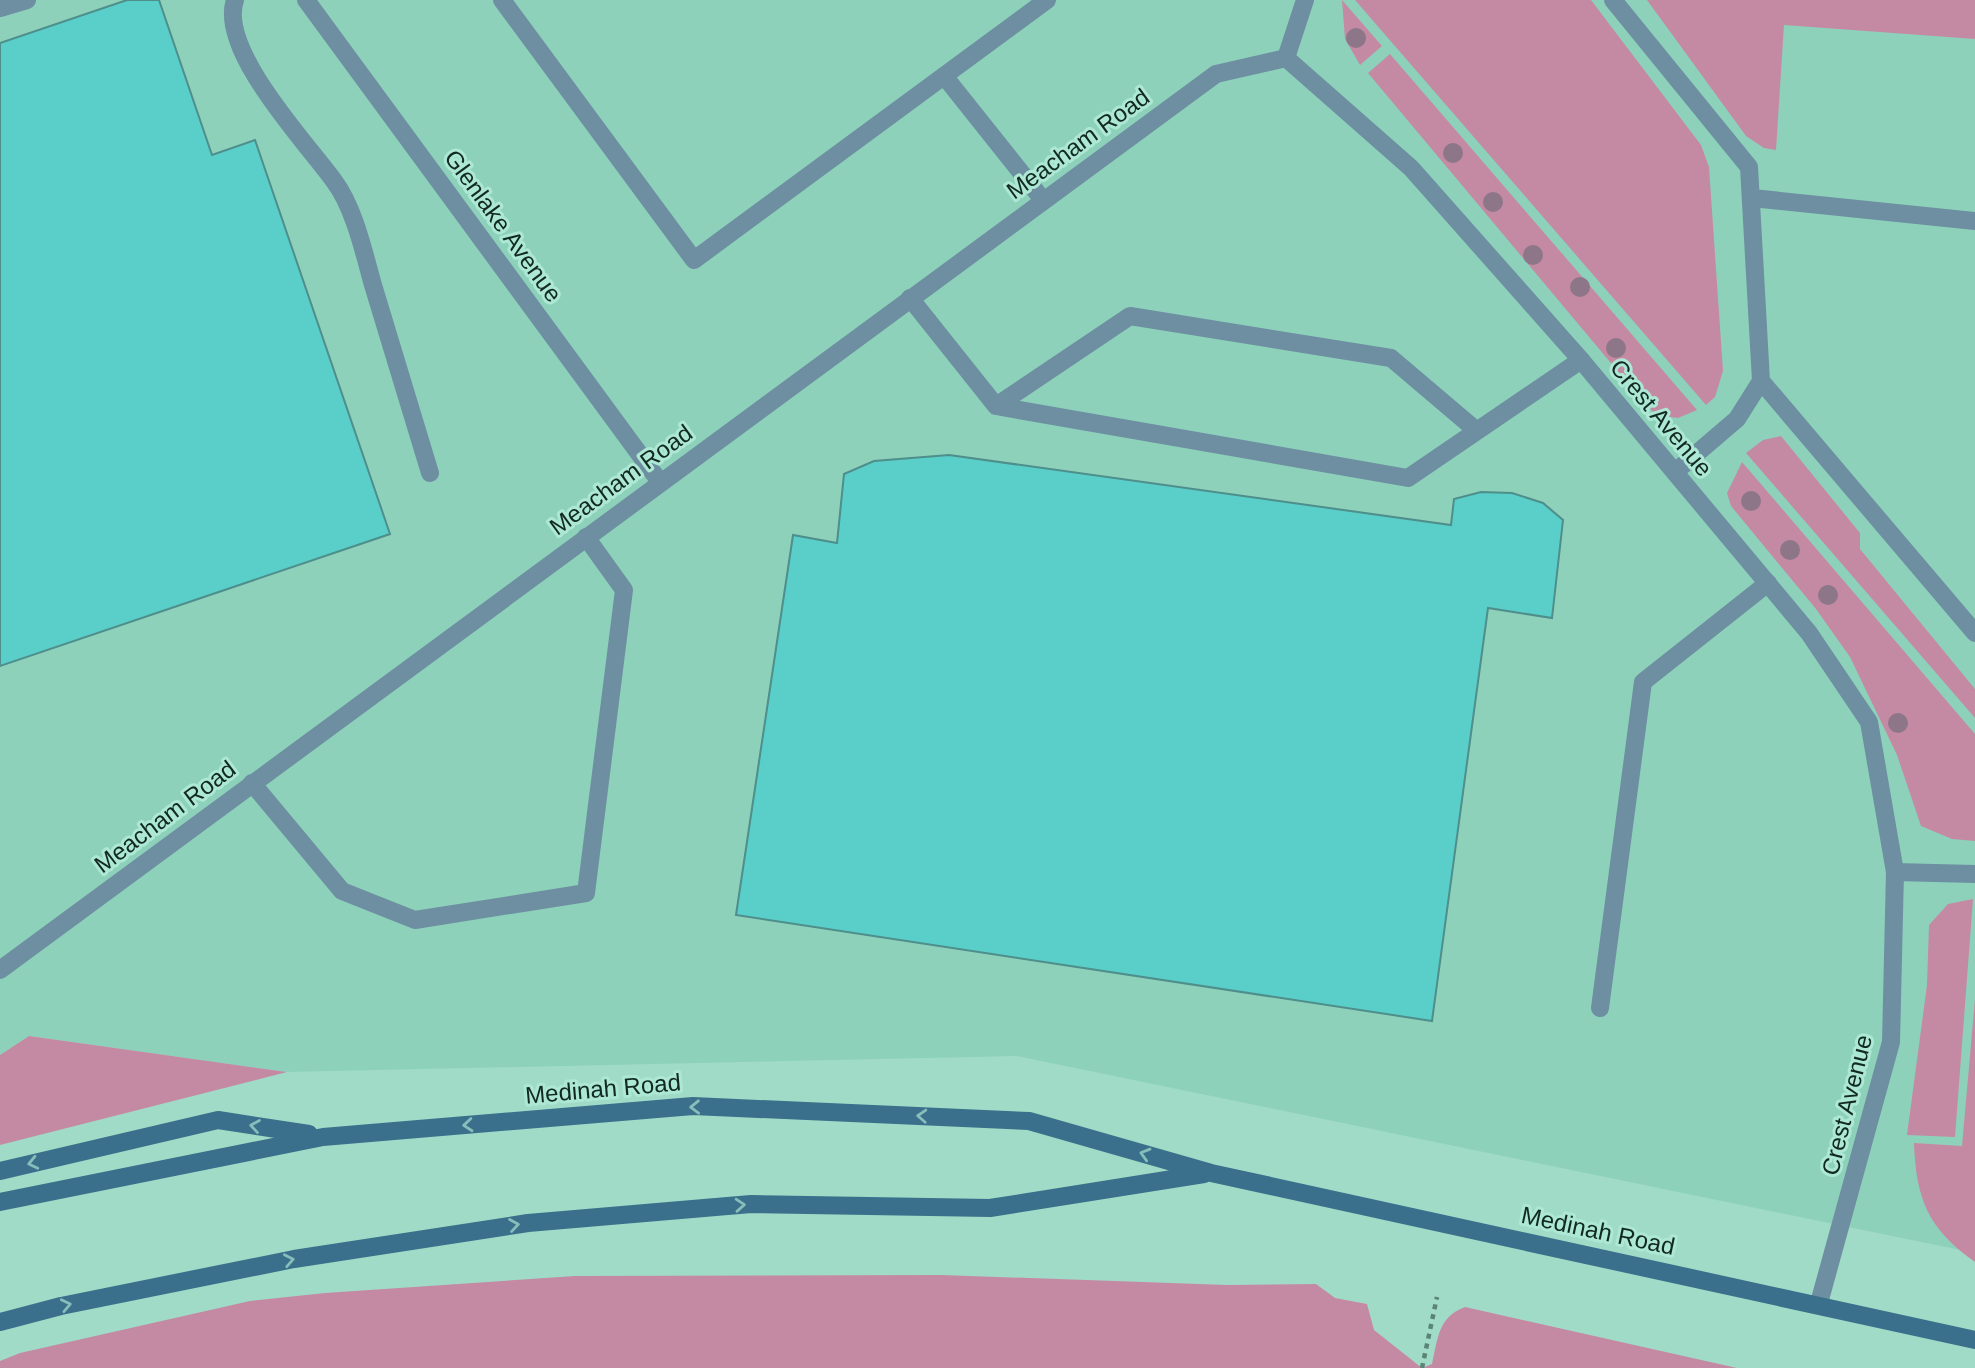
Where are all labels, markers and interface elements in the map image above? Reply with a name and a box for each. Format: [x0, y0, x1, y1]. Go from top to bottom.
street label: Meacham Road [1001, 83, 1154, 204]
street label: Glenlake Avenue [439, 145, 568, 307]
street label: Crest Avenue [1605, 354, 1718, 481]
street label: Meacham Road [544, 419, 697, 540]
street label: Meacham Road [89, 755, 240, 878]
street label: Crest Avenue [1816, 1032, 1877, 1178]
street label: Medinah Road [524, 1068, 682, 1109]
one-way arrow [689, 1099, 700, 1115]
one-way arrow [916, 1109, 927, 1124]
one-way arrow [462, 1117, 473, 1132]
one-way arrow [249, 1119, 261, 1134]
one-way arrow [1139, 1148, 1151, 1162]
one-way arrow [27, 1155, 39, 1169]
one-way arrow [735, 1198, 746, 1213]
street label: Medinah Road [1519, 1201, 1677, 1260]
one-way arrow [508, 1218, 520, 1233]
one-way arrow [283, 1254, 295, 1269]
one-way arrow [60, 1298, 72, 1313]

